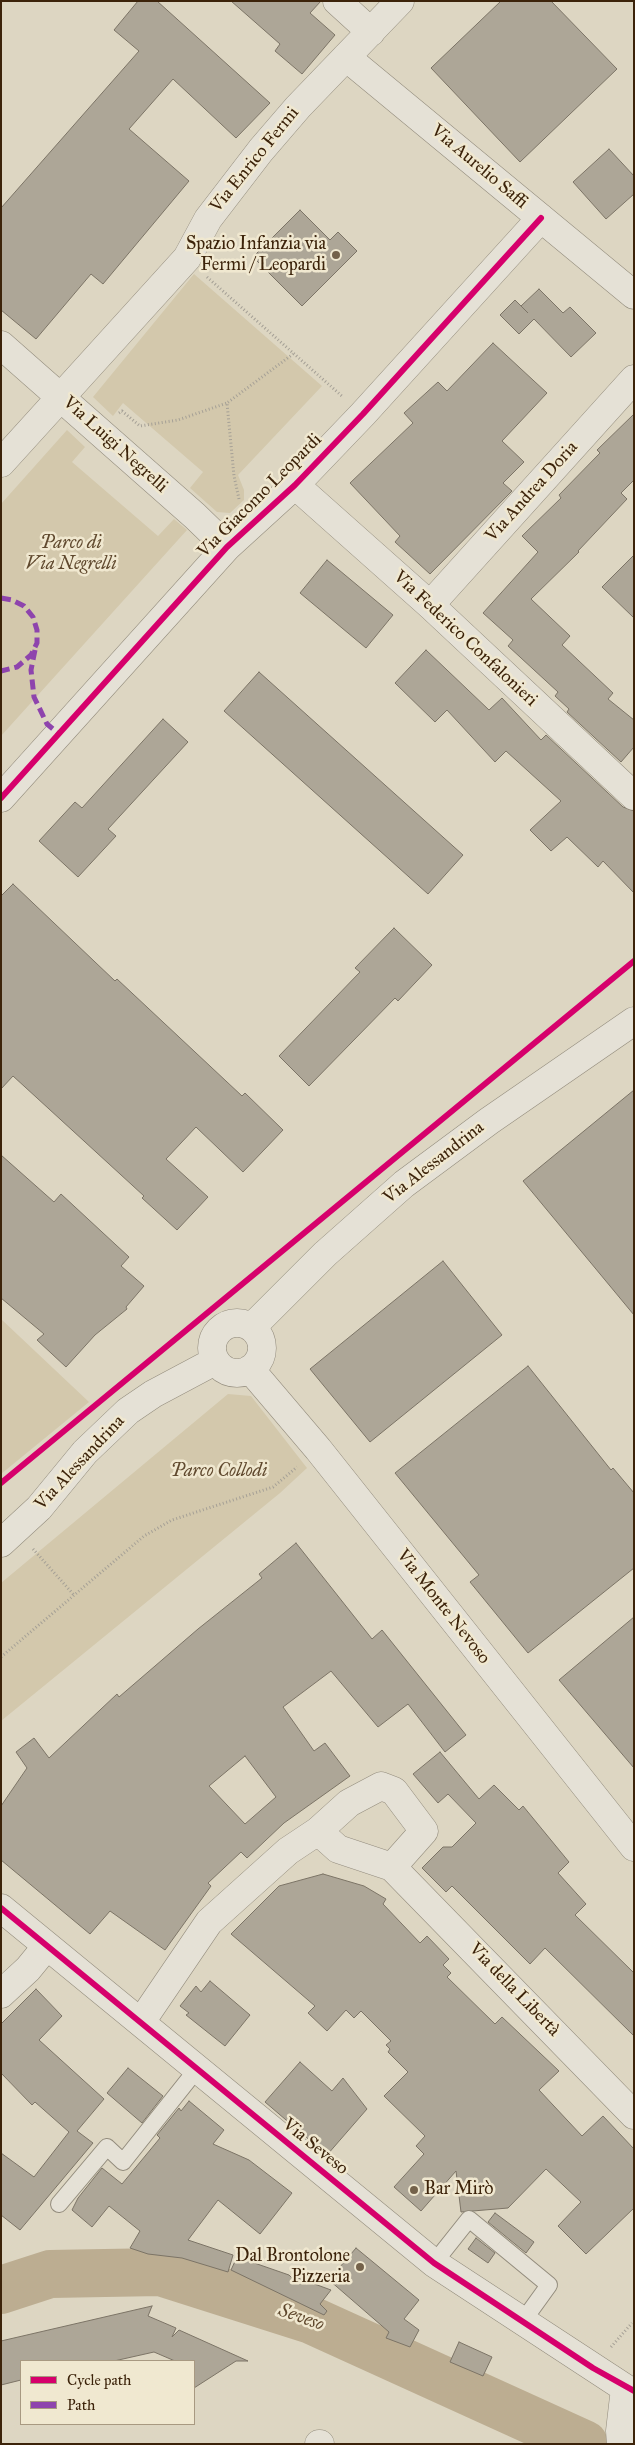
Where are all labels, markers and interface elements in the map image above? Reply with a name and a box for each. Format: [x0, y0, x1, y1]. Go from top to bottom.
street label: Via Enrico Fermi [206, 103, 304, 217]
street label: Via Aurelio Saffi [426, 120, 532, 214]
place label: Spazio Infanzia via Fermi / Leopardi [186, 234, 326, 276]
marker: Spazio Infanzia via Fermi / Leopardi [330, 249, 342, 261]
street label: Via Luigi Negrelli [58, 392, 172, 498]
street label: Via Giacomo Leopardi [193, 429, 327, 563]
street label: Via Andrea Doria [481, 437, 583, 547]
park label: Parco di Via Negrelli [26, 533, 116, 576]
street label: Via Federico Confalonieri [388, 567, 542, 711]
street label: Via Alessandrina [379, 1117, 489, 1209]
street label: Via Alessandrina [31, 1411, 129, 1515]
park label: Parco Collodi [171, 1461, 267, 1483]
street label: Via Monte Nevoso [391, 1545, 495, 1669]
street label: Via della Libertà [464, 1939, 564, 2041]
street label: Via Seveso [278, 2114, 352, 2180]
place label: Bar Mirò [424, 2179, 493, 2201]
marker: Bar Mirò [408, 2184, 420, 2196]
place label: Dal Brontolone Pizzeria [235, 2246, 350, 2288]
marker: Dal Brontolone Pizzeria [354, 2261, 366, 2273]
water label: Seveso [275, 2299, 327, 2337]
legend [20, 2360, 195, 2425]
text: Cycle path [67, 2371, 131, 2389]
text: Path [67, 2396, 95, 2414]

